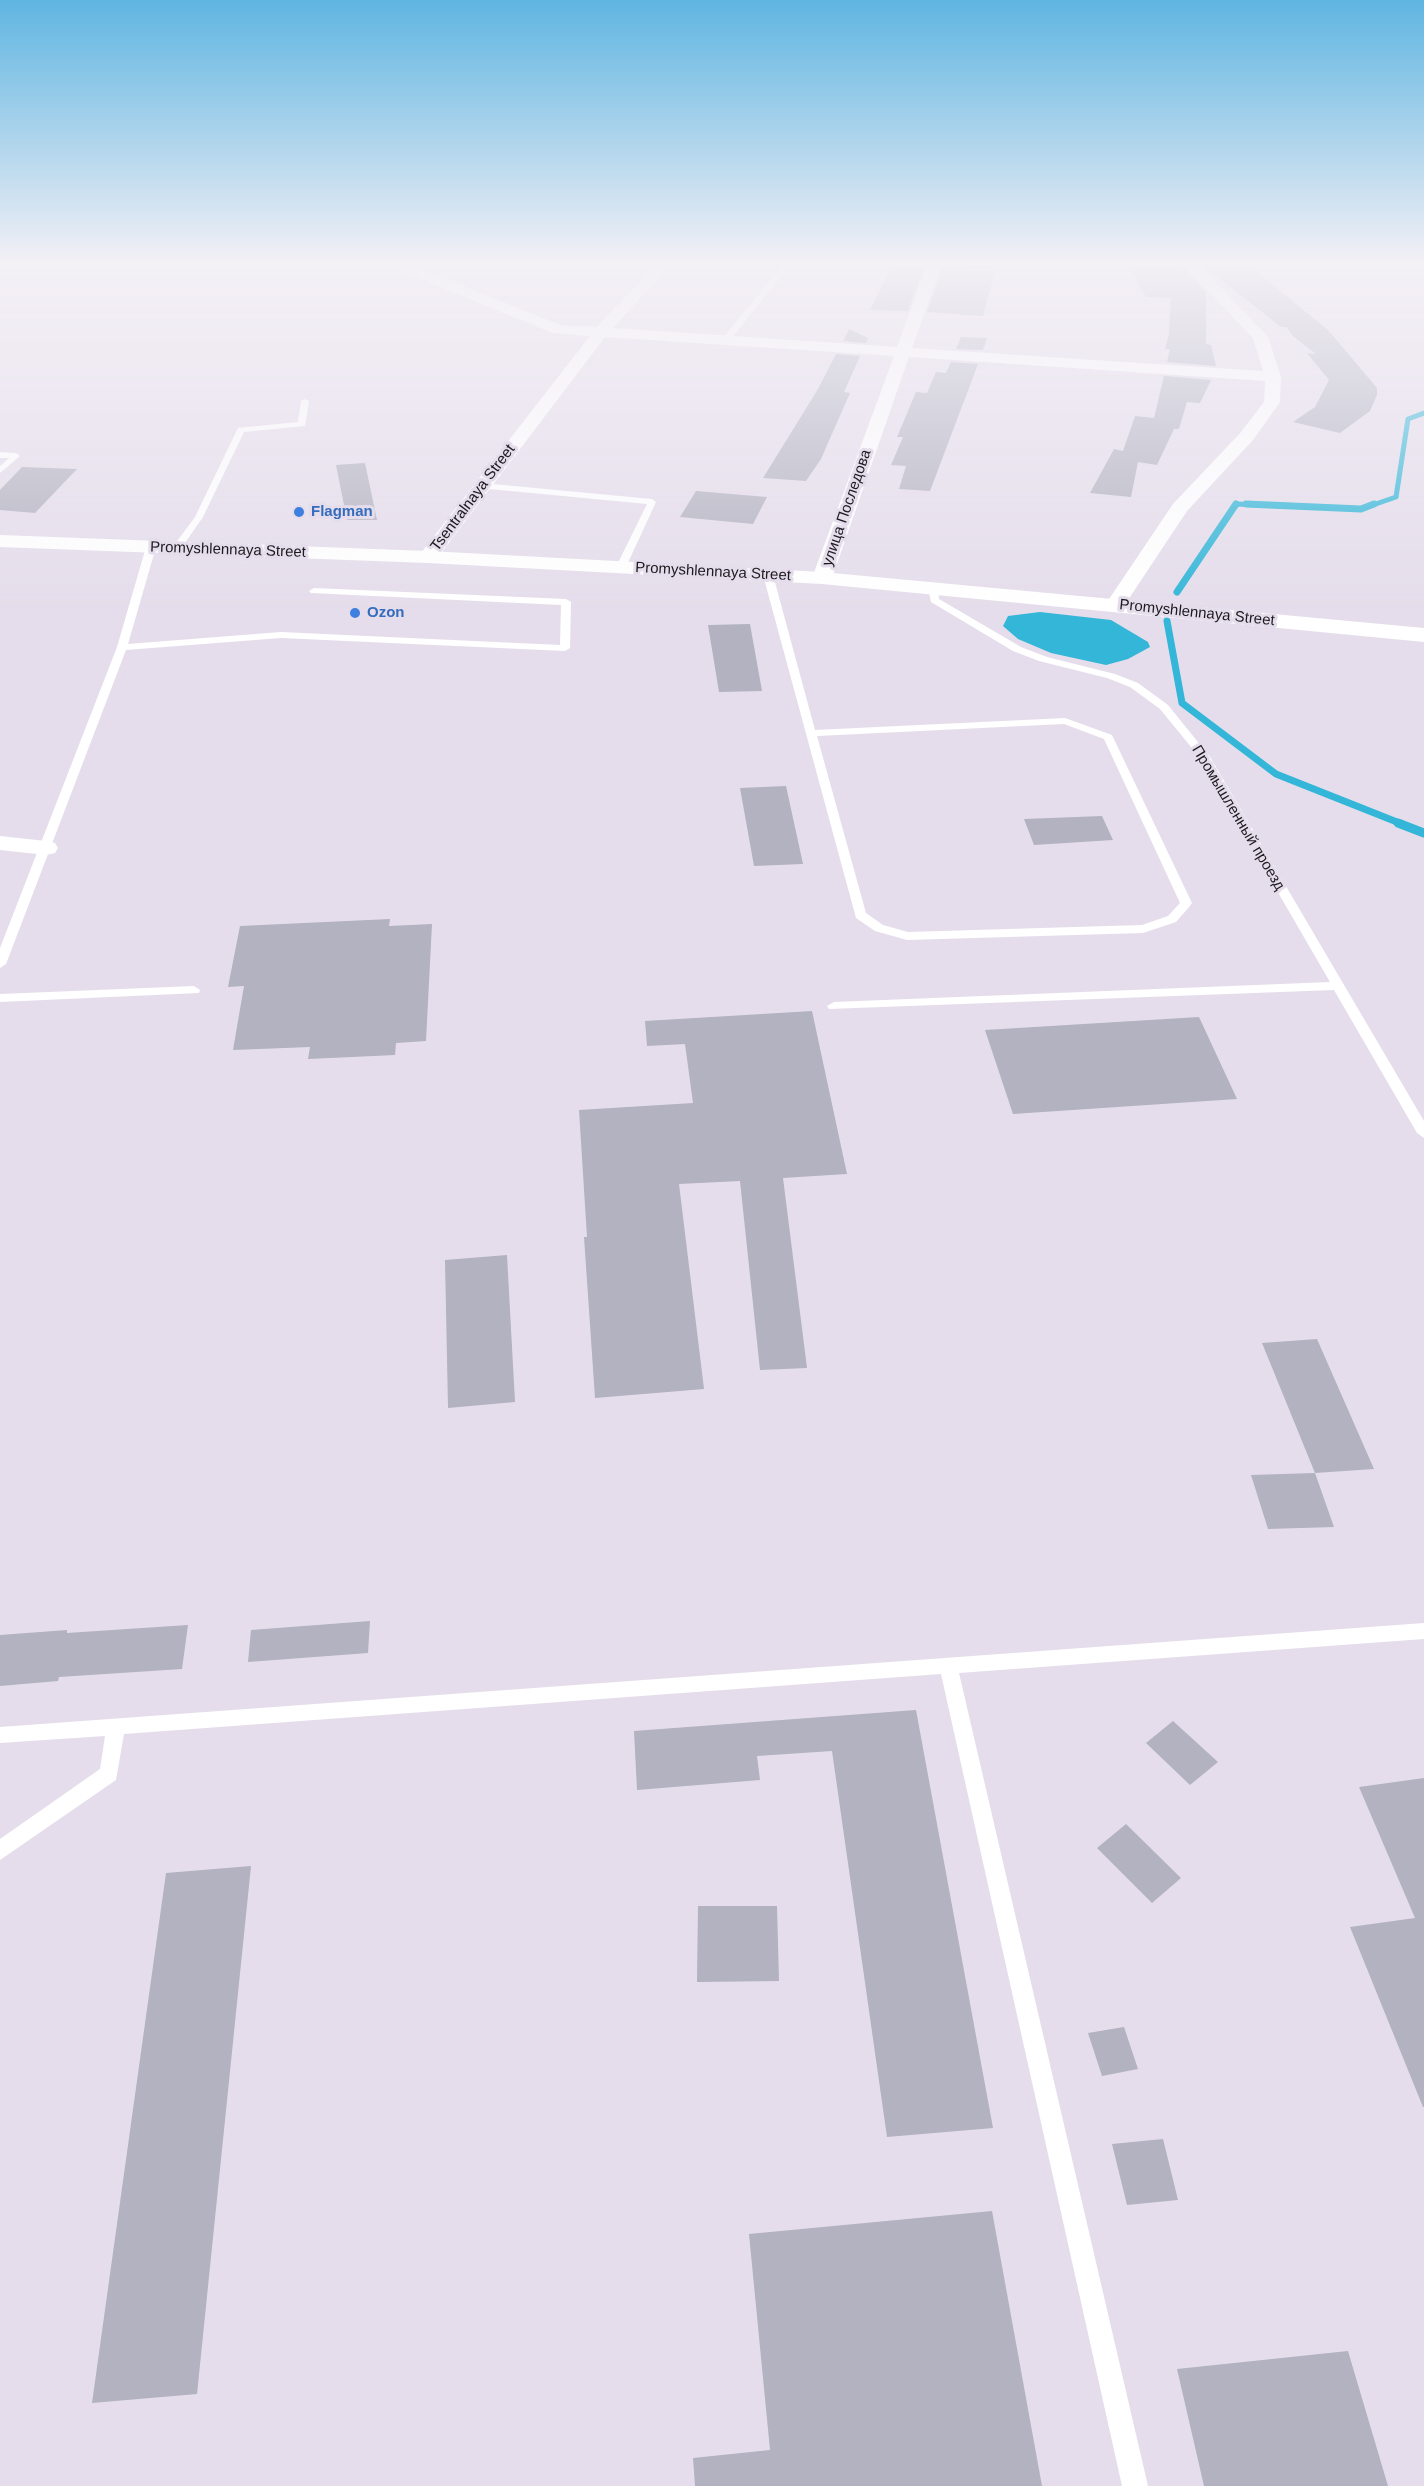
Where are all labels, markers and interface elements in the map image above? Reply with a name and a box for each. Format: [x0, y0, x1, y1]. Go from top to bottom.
street label: Tsentralnaya Street [427, 441, 519, 555]
street label: улица Последова [819, 447, 875, 569]
place label: Flagman [311, 503, 373, 521]
marker: Flagman [292, 505, 306, 519]
street label: Promyshlennaya Street [150, 538, 306, 562]
street label: Promyshlennaya Street [635, 559, 791, 585]
street label: Promyshlennaya Street [1119, 596, 1275, 630]
place label: Ozon [367, 604, 404, 622]
marker: Ozon [348, 606, 362, 620]
street label: Промышленный проезд [1188, 742, 1288, 894]

